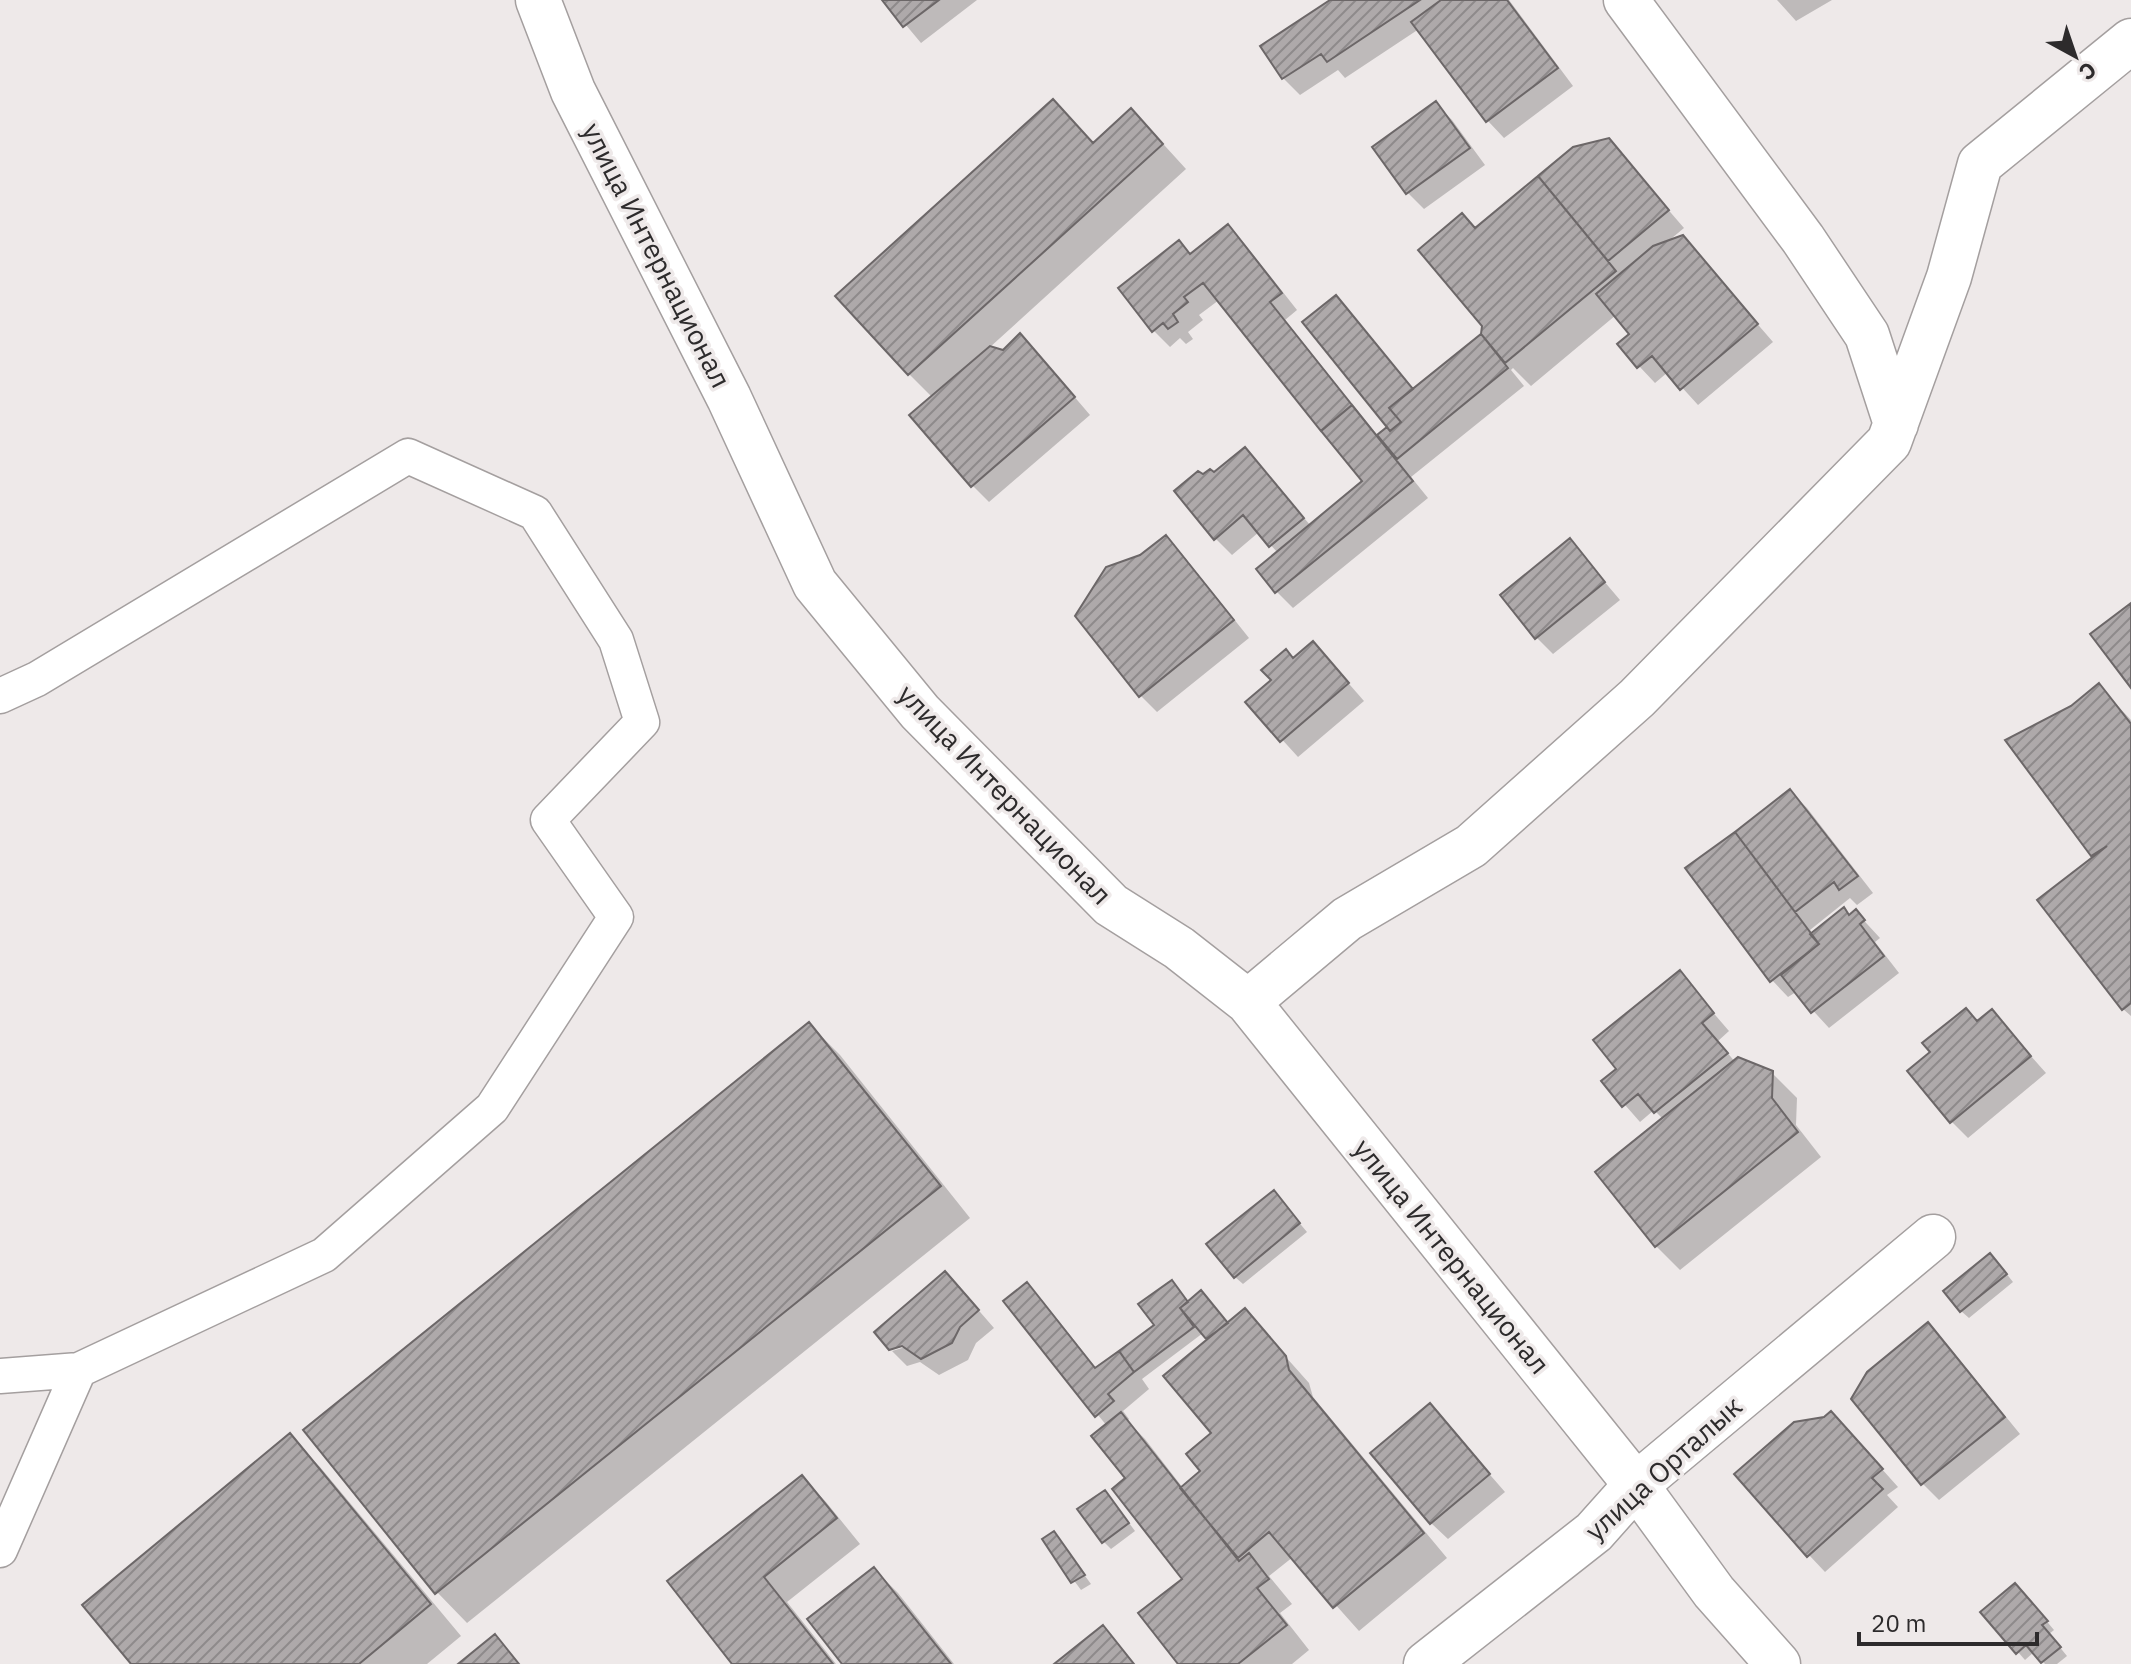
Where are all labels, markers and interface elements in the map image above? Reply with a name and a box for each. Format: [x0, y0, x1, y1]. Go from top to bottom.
north arrow [2035, 16, 2115, 96]
text: С [2073, 56, 2103, 87]
street label: улица Интернационал [574, 116, 740, 394]
street label: улица Интернационал [890, 676, 1120, 912]
street label: улица Интернационал [1345, 1131, 1559, 1381]
street label: улица Орталык [1576, 1388, 1750, 1548]
scale bar [1859, 1596, 2037, 1646]
text: 20 m [1871, 1607, 1926, 1639]

